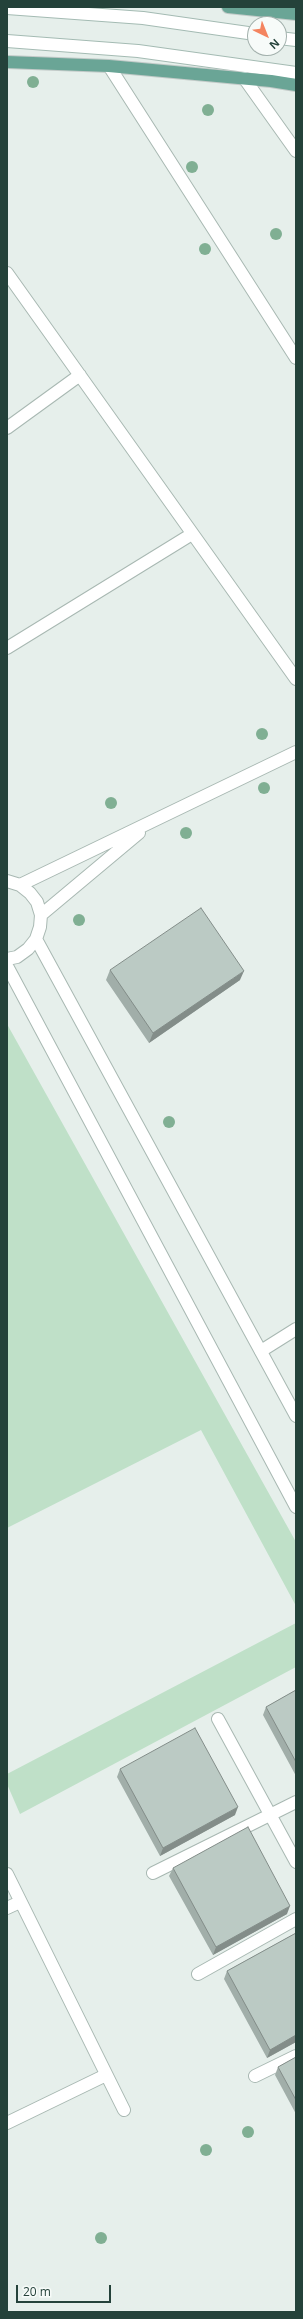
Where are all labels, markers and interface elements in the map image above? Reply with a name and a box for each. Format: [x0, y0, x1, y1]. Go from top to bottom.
north arrow [247, 16, 287, 56]
text: N [266, 36, 283, 53]
scale bar [18, 2277, 113, 2303]
text: 20 m [23, 2283, 51, 2300]

